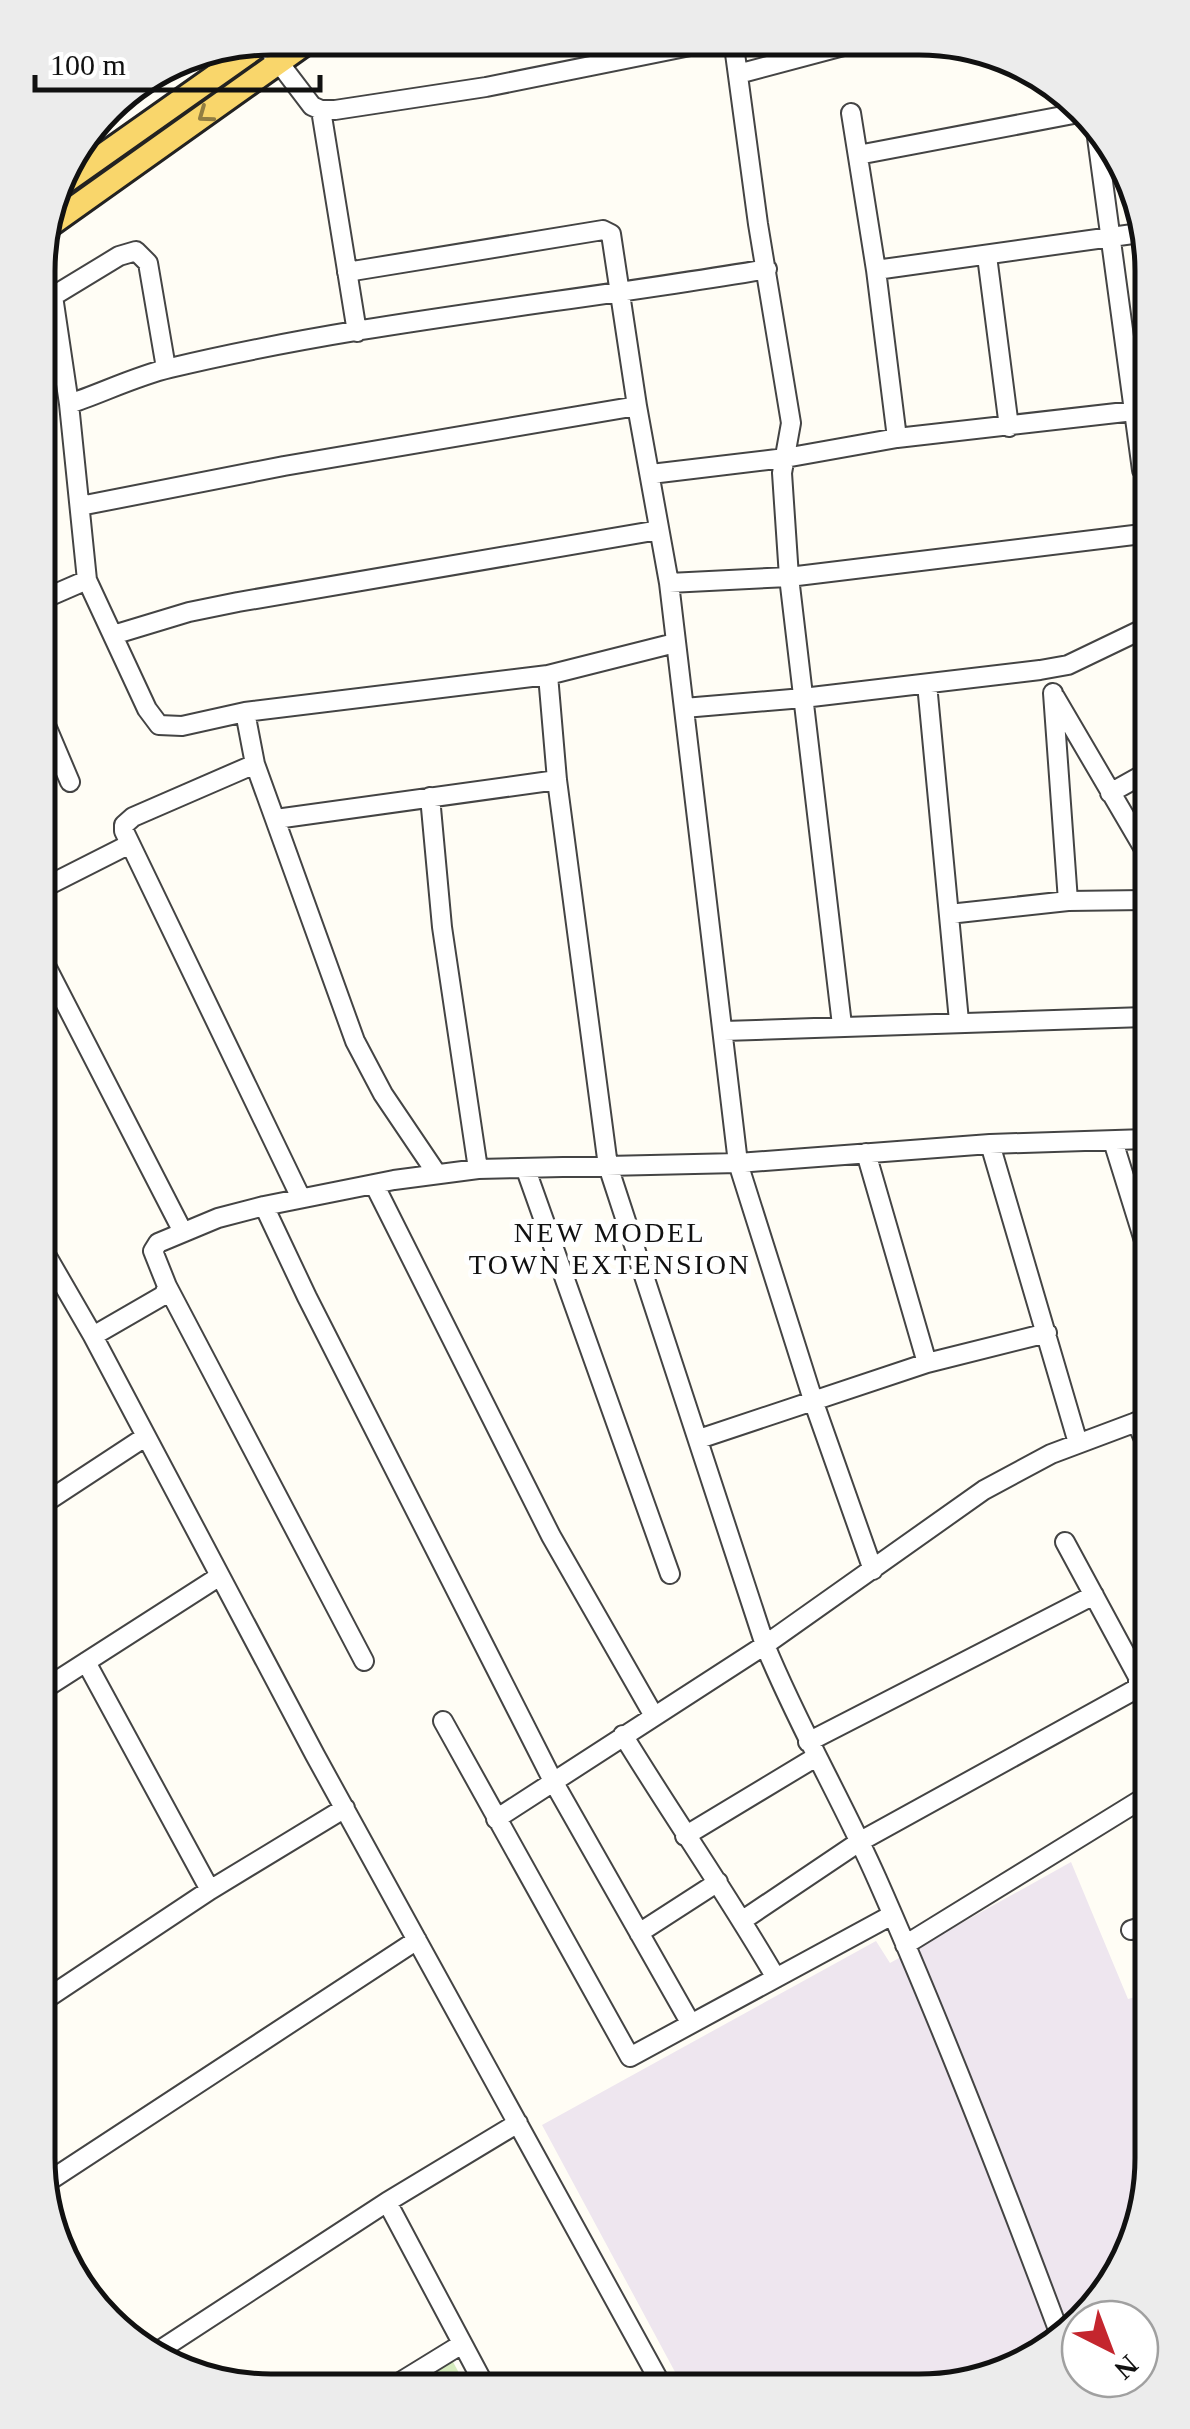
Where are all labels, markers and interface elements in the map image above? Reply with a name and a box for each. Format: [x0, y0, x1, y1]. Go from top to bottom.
scale bar [35, 30, 320, 92]
text: 100 m [50, 48, 126, 81]
one-way arrow [198, 103, 216, 121]
district label: NEW MODEL TOWN EXTENSION [469, 1217, 751, 1280]
north arrow [1060, 2299, 1160, 2399]
text: N [1109, 2349, 1144, 2385]

